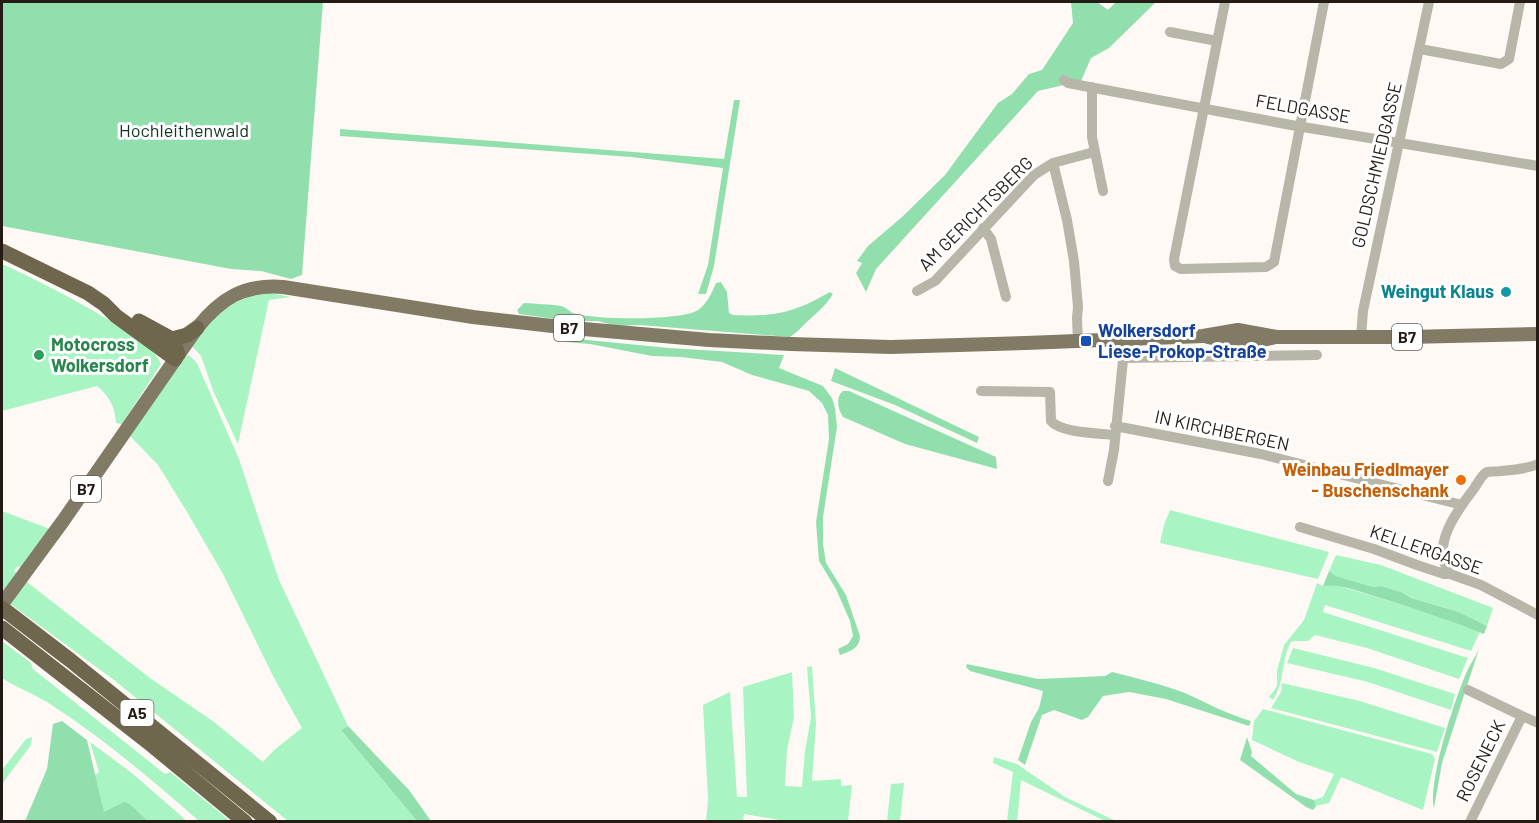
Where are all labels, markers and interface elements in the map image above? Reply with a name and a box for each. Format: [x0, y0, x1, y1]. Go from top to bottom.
street label: GOLDSCHMIEDGASSE [1346, 80, 1406, 250]
street label: FELDGASSE [1254, 89, 1352, 127]
park label: Hochleithenwald [119, 119, 249, 141]
street label: AM GERICHTSBERG [914, 152, 1037, 275]
place label: Weingut Klaus [1381, 280, 1494, 302]
marker: Weingut Klaus [1499, 285, 1513, 299]
road number: B7 [554, 315, 584, 341]
place label: Wolkersdorf Liese-Prokop-Straße [1098, 319, 1267, 362]
road number: B7 [1392, 324, 1422, 350]
place label: Motocross Wolkersdorf [51, 333, 149, 376]
marker: Wolkersdorf Liese-Prokop-Straße [1079, 334, 1093, 348]
marker: Motocross Wolkersdorf [32, 348, 46, 362]
street label: IN KIRCHBERGEN [1153, 405, 1292, 455]
place label: Weinbau Friedlmayer - Buschenschank [1282, 458, 1449, 501]
marker: Weinbau Friedlmayer - Buschenschank [1454, 473, 1468, 487]
road number: B7 [71, 476, 101, 502]
street label: KELLERGASSE [1367, 520, 1485, 579]
road number: A5 [120, 700, 154, 726]
street label: ROSENECK [1451, 716, 1509, 805]

